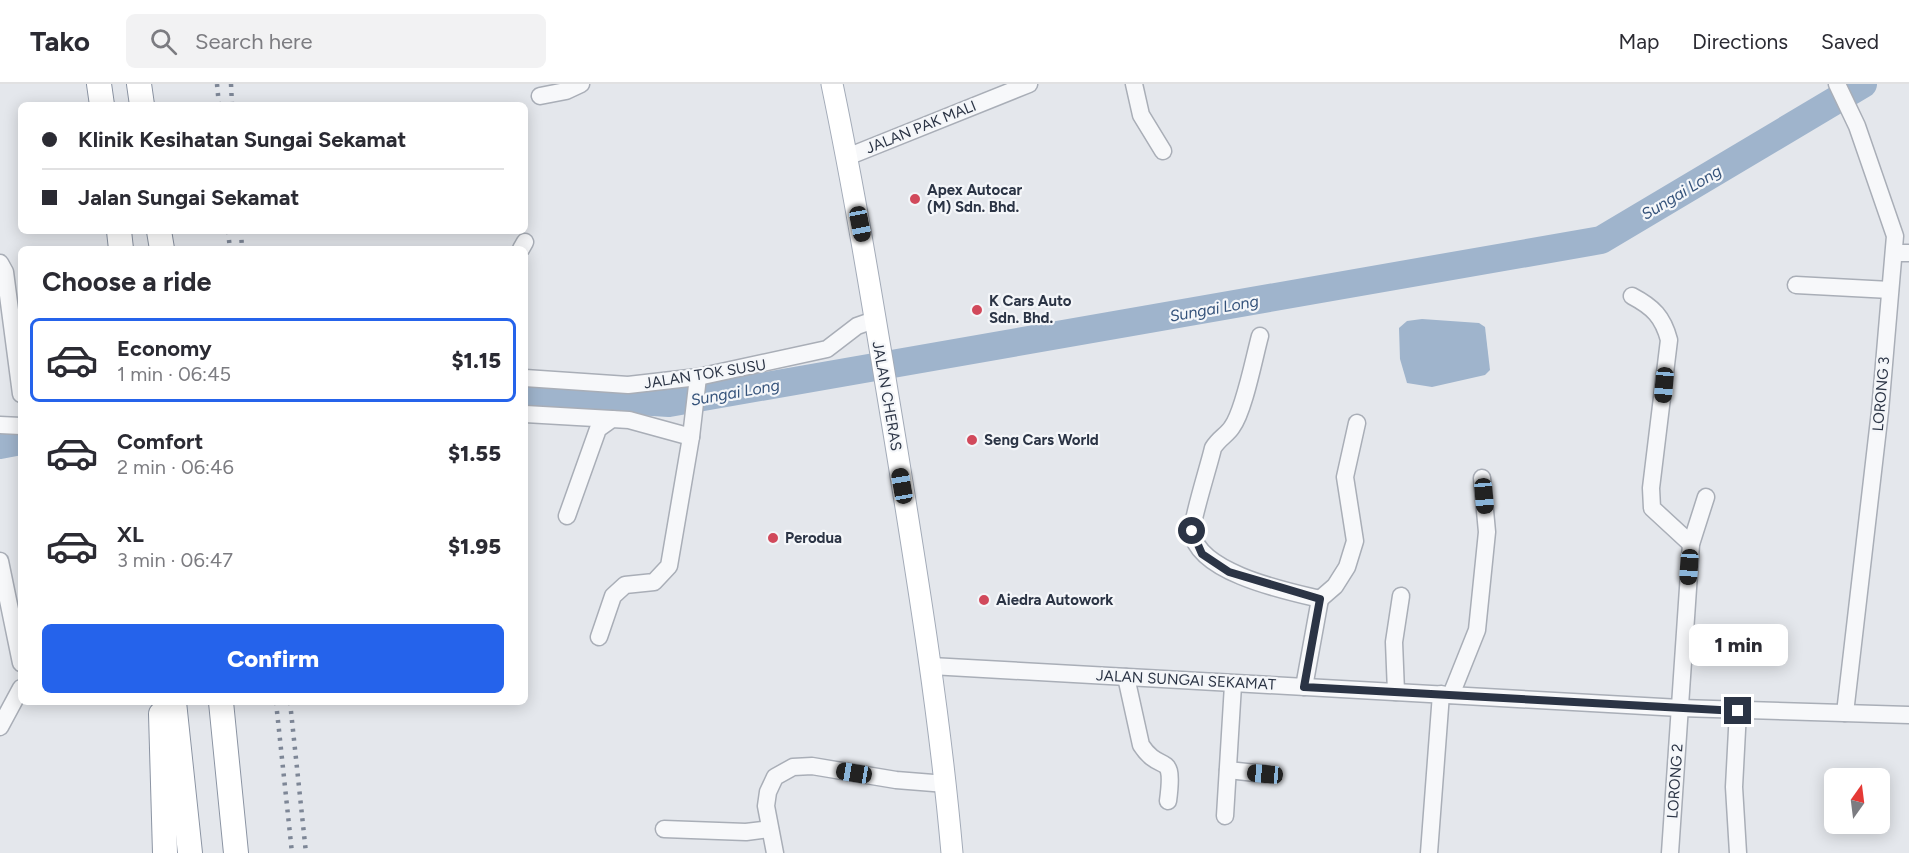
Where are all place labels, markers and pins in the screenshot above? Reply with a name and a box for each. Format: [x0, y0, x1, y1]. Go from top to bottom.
place label: Apex Autocar (M) Sdn. Bhd. [927, 181, 1022, 216]
marker: Apex Autocar (M) Sdn. Bhd. [908, 192, 922, 206]
place label: K Cars Auto Sdn. Bhd. [989, 292, 1072, 327]
marker: K Cars Auto Sdn. Bhd. [970, 303, 984, 317]
place label: Seng Cars World [984, 431, 1099, 449]
marker: Seng Cars World [965, 433, 979, 447]
place label: Perodua [785, 529, 842, 547]
marker: Perodua [766, 531, 780, 545]
place label: Aiedra Autowork [996, 591, 1113, 609]
marker: Aiedra Autowork [977, 593, 991, 607]

